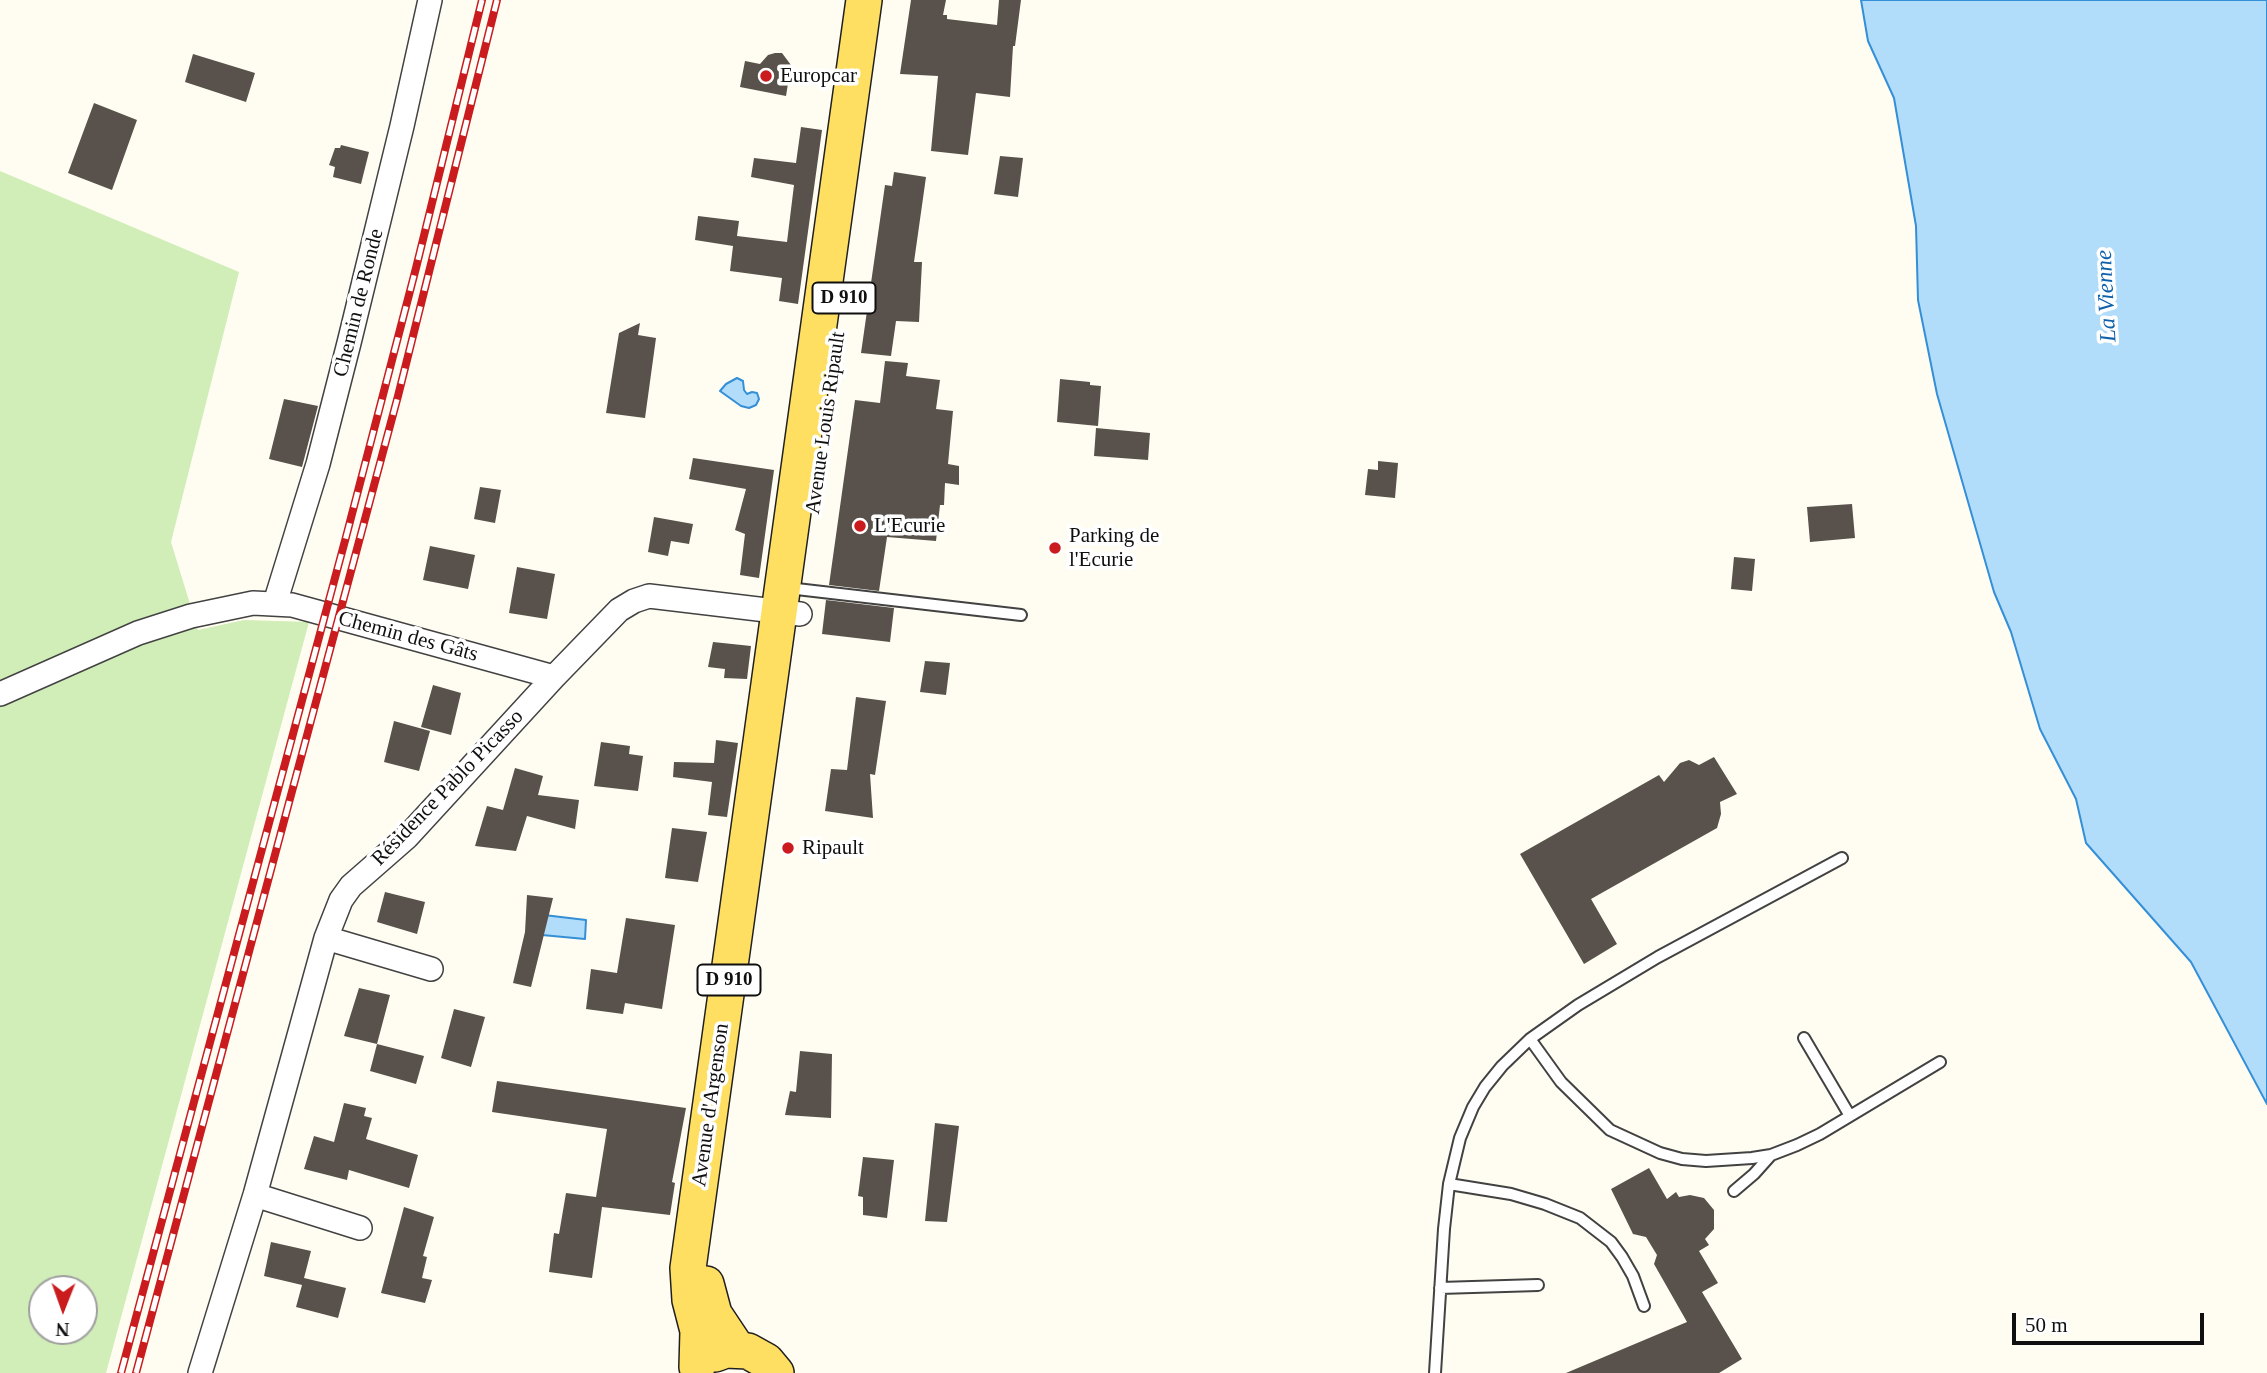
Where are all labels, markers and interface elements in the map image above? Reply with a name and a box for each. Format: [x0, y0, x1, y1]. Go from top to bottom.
place label: Europcar [780, 63, 857, 89]
marker: Europcar [758, 68, 774, 84]
street label: Chemin de Ronde [328, 226, 390, 380]
water label: La Vienne [2091, 249, 2123, 343]
road number: D 910 [812, 282, 876, 314]
street label: Avenue Louis Ripault [801, 330, 851, 516]
place label: L'Ecurie [874, 513, 945, 539]
marker: L'Ecurie [852, 518, 868, 534]
place label: Parking de l'Ecurie [1069, 523, 1159, 573]
marker: Parking de l'Ecurie [1047, 540, 1063, 556]
street label: Chemin des Gâts [335, 606, 481, 668]
street label: Résidence Pablo Picasso [367, 705, 529, 871]
place label: Ripault [802, 835, 864, 861]
marker: Ripault [780, 840, 796, 856]
road number: D 910 [698, 964, 760, 996]
street label: Avenue d'Argenson [687, 1022, 735, 1188]
north arrow [28, 1275, 98, 1345]
scale bar [2015, 1300, 2208, 1344]
text: 50 m [2025, 1313, 2068, 1337]
text: N [56, 1319, 70, 1340]

